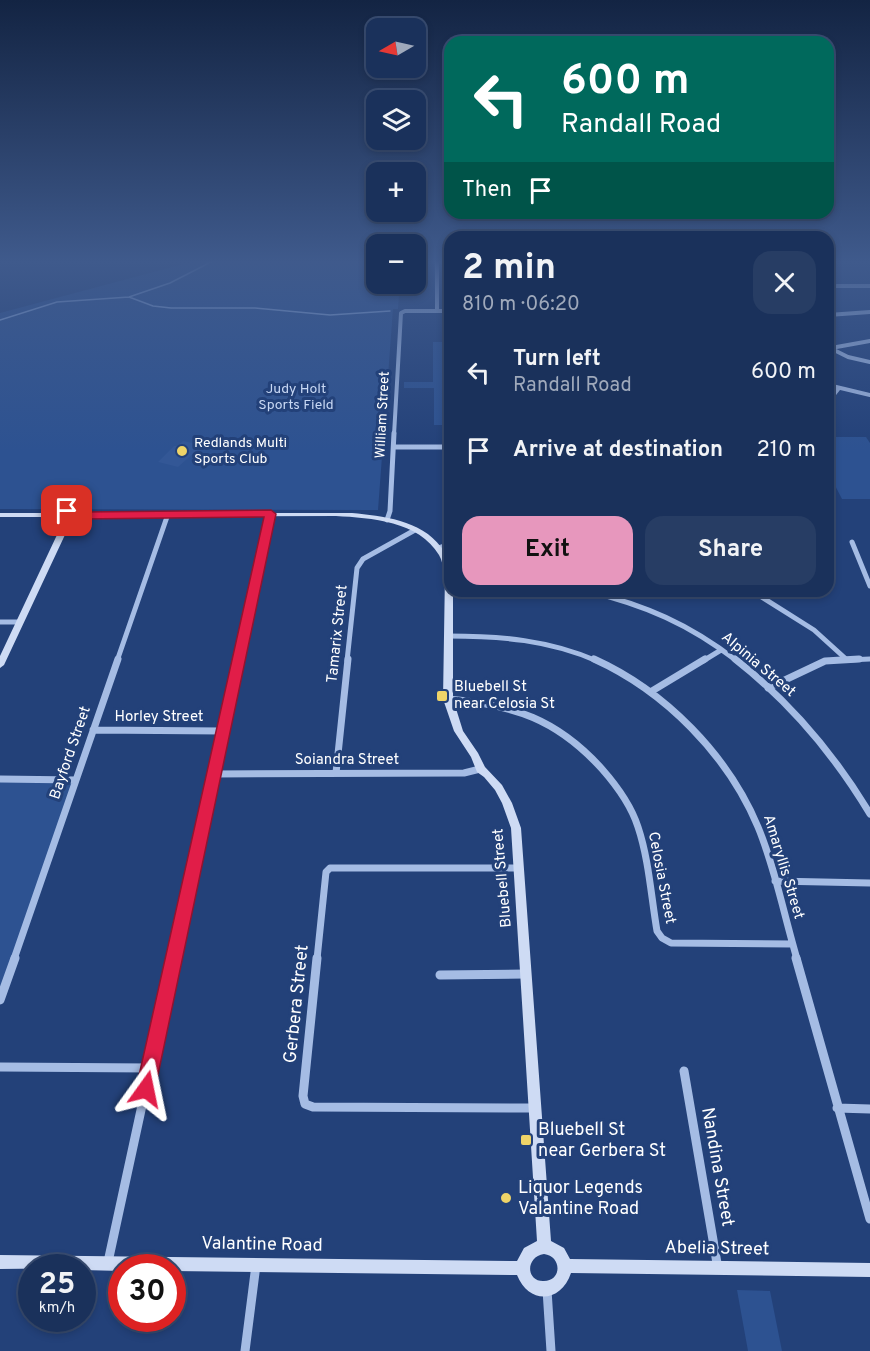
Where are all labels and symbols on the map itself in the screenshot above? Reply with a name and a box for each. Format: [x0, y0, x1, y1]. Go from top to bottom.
north arrow [366, 18, 426, 78]
street label: William Street [372, 371, 394, 459]
park label: Judy Holt Sports Field [258, 381, 334, 414]
place label: Redlands Multi Sports Club [194, 435, 287, 468]
marker: Redlands Multi Sports Club [175, 444, 189, 458]
pin [41, 485, 92, 536]
street label: Tamarix Street [323, 584, 353, 684]
street label: Alpinia Street [717, 628, 799, 702]
place label: Bluebell St near Celosia St [454, 678, 555, 714]
marker: Bluebell St near Celosia St [435, 689, 449, 703]
street label: Bayford Street [46, 704, 96, 802]
street label: Horley Street [114, 708, 204, 727]
street label: Soiandra Street [295, 751, 399, 770]
street label: Amaryllis Street [758, 812, 808, 922]
street label: Bluebell Street [489, 828, 517, 928]
street label: Celosia Street [643, 830, 679, 926]
street label: Gerbera Street [279, 943, 315, 1065]
position arrow [114, 1057, 178, 1121]
street label: Nandina Street [695, 1106, 739, 1228]
place label: Bluebell St near Gerbera St [538, 1119, 666, 1163]
marker: Bluebell St near Gerbera St [519, 1133, 533, 1147]
place label: Liquor Legends Valantine Road [518, 1177, 643, 1221]
marker: Liquor Legends Valantine Road [499, 1191, 513, 1205]
street label: Valantine Road [201, 1232, 323, 1258]
street label: Abelia Street [664, 1237, 770, 1261]
speed limit sign: 30 [108, 1254, 186, 1332]

